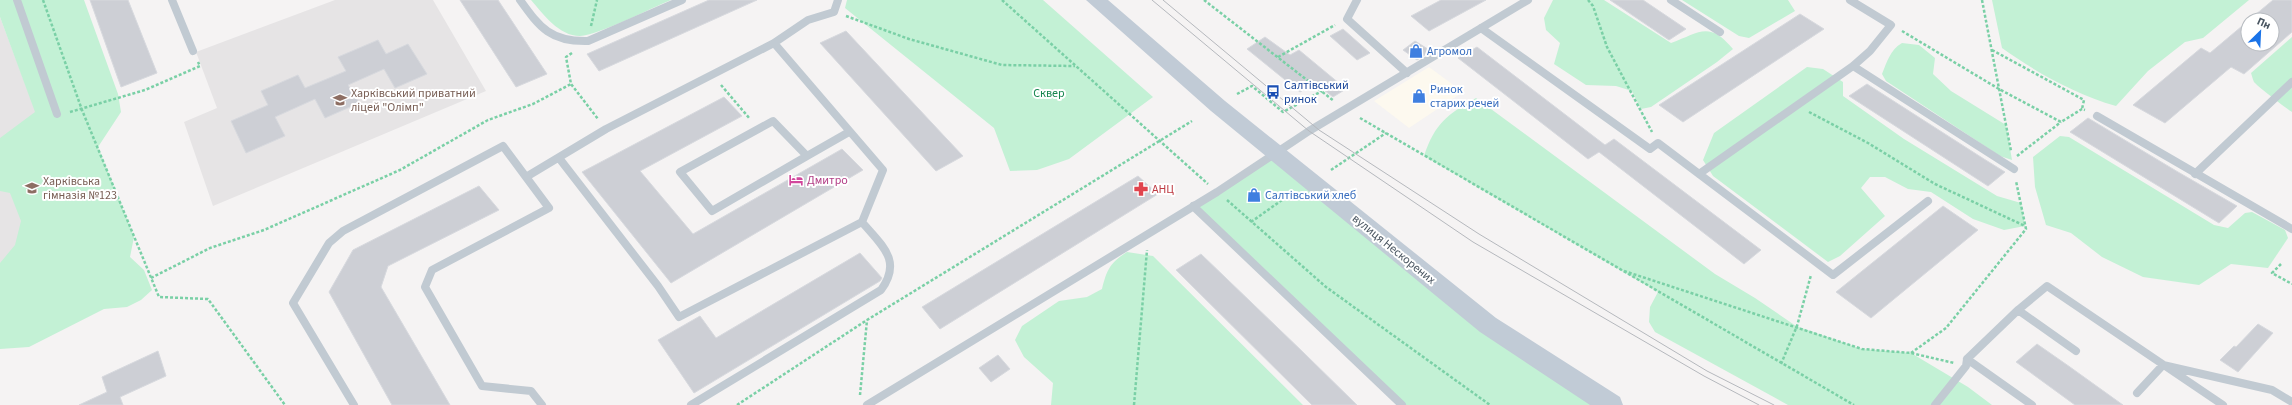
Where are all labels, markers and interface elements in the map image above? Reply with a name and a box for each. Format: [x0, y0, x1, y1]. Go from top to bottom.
north arrow [2240, 12, 2280, 52]
text: Пн [2255, 14, 2273, 33]
shop icon: Агромол [1408, 43, 1424, 59]
place label: Агромол [1427, 43, 1472, 60]
place label: Салтівський ринок [1284, 77, 1349, 108]
place label: Ринок старих речей [1430, 81, 1499, 112]
bus stop icon: Салтівський ринок [1265, 84, 1281, 100]
place label: Харківський приватний ліцей "Олімп" [351, 85, 476, 116]
park label: Сквер [1033, 85, 1065, 102]
shop icon: Ринок старих речей [1411, 88, 1427, 104]
school or university icon: Харківський приватний ліцей "Олімп" [332, 92, 348, 108]
hotel icon: Дмитро [788, 172, 804, 188]
place label: Дмитро [807, 172, 848, 189]
place label: Харківська гімназія №123 [43, 173, 117, 204]
school or university icon: Харківська гімназія №123 [24, 180, 40, 196]
pharmacy icon: АНЦ [1133, 181, 1149, 197]
place label: АНЦ [1152, 181, 1174, 198]
shop icon: Салтівський хлеб [1246, 187, 1262, 203]
place label: Салтівський хлеб [1265, 187, 1356, 204]
street label: вулиця Нескорених [1348, 210, 1440, 289]

